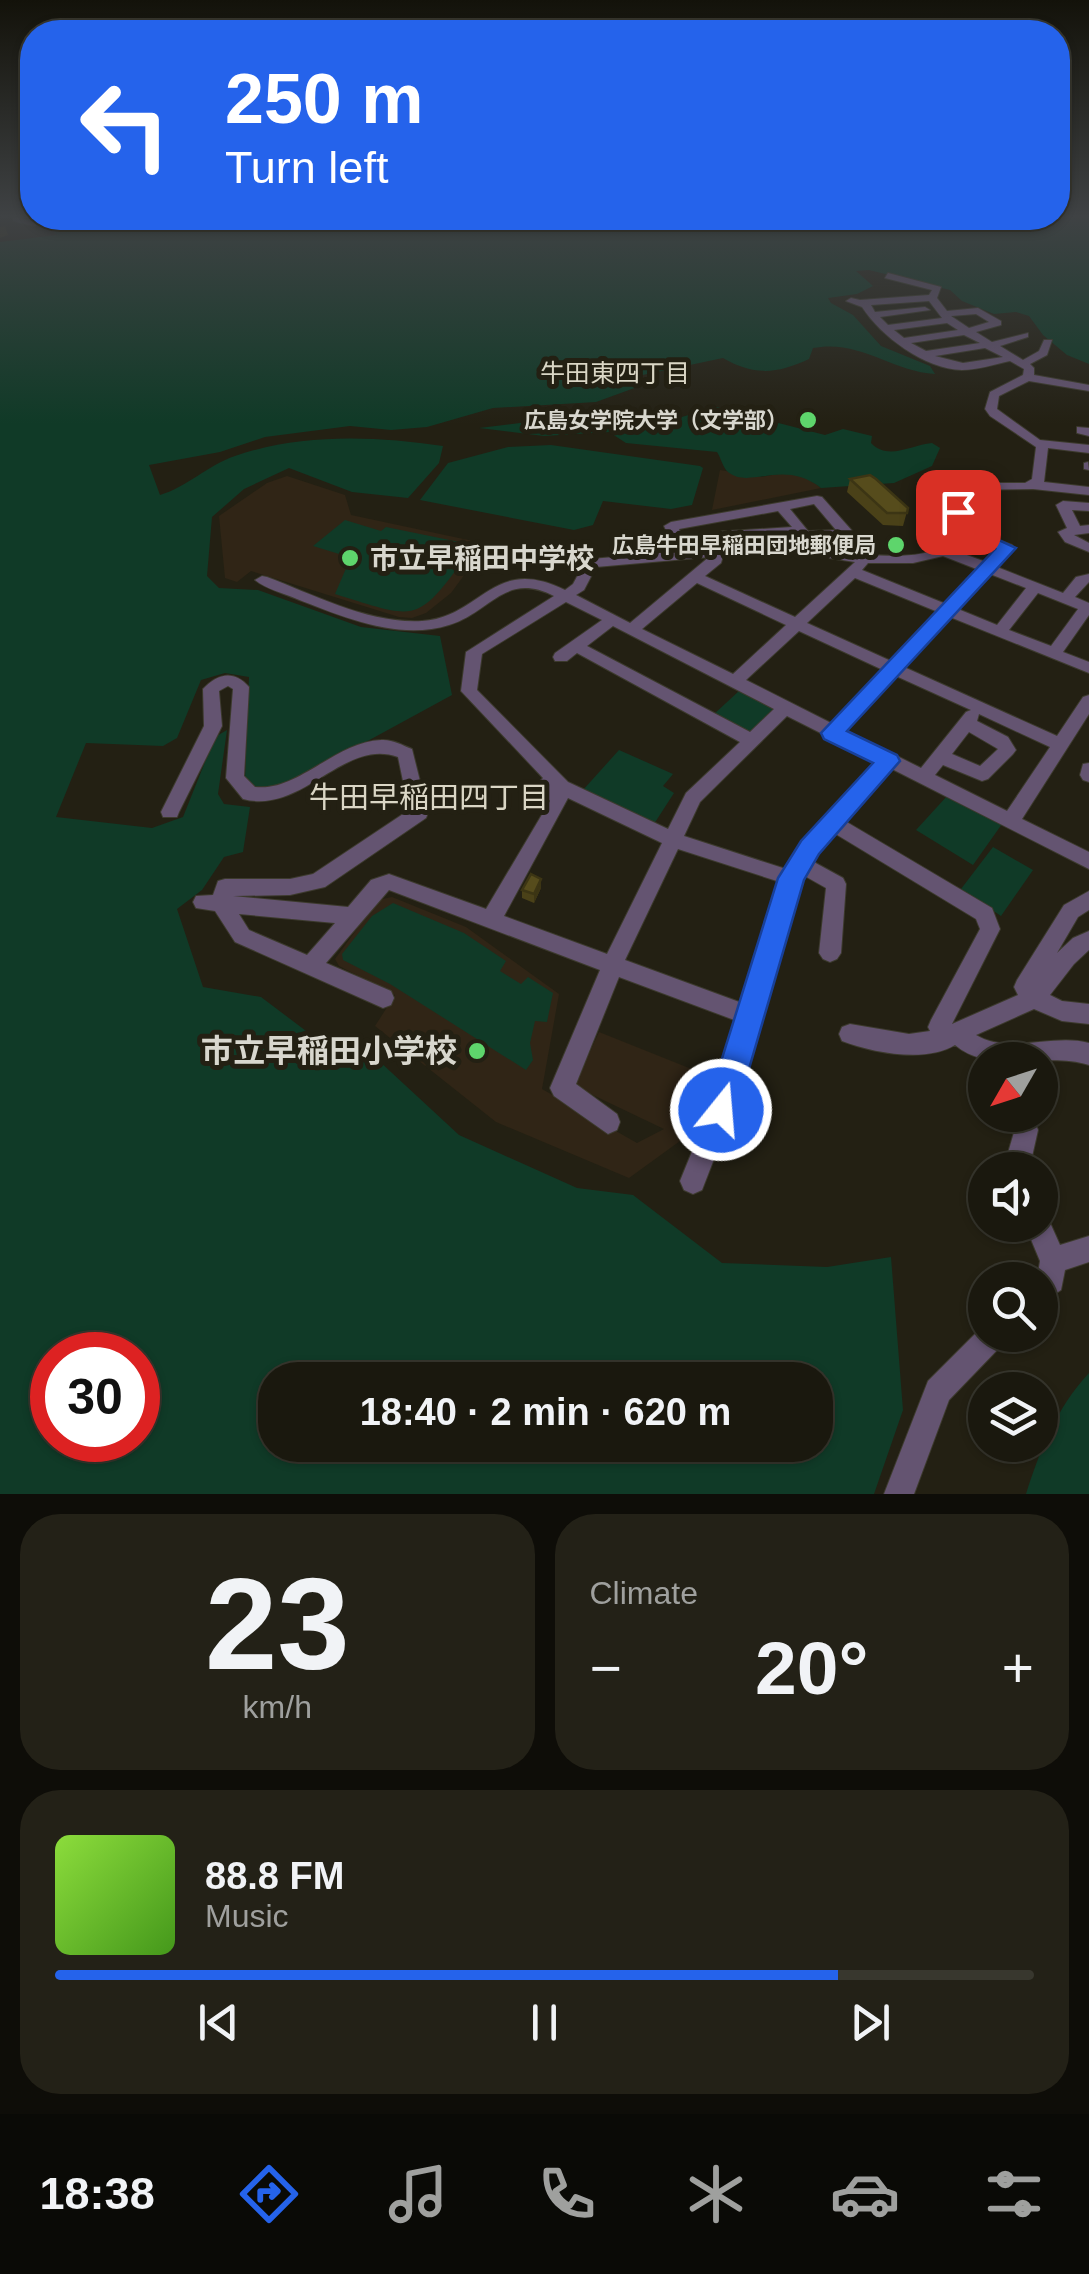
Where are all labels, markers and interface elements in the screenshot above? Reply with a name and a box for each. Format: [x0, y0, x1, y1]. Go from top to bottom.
icon: left [60, 60, 190, 190]
text: 250 m [225, 60, 423, 138]
text: Turn left [225, 142, 388, 193]
district label: 牛田東四丁目 [540, 359, 690, 387]
place label: 広島女学院大学（文学部） [524, 408, 788, 433]
marker: 広島女学院大学（文学部） [797, 409, 819, 431]
pin [916, 470, 1001, 555]
icon: arrive [931, 485, 986, 540]
place label: 広島牛田早稲田団地郵便局 [612, 533, 876, 558]
marker: 広島牛田早稲田団地郵便局 [885, 534, 907, 556]
place label: 市立早稲田中学校 [370, 543, 594, 574]
marker: 市立早稲田中学校 [339, 547, 361, 569]
district label: 牛田早稲田四丁目 [309, 781, 549, 814]
place label: 市立早稲田小学校 [201, 1033, 457, 1069]
marker: 市立早稲田小学校 [466, 1040, 488, 1062]
north arrow [968, 1042, 1058, 1132]
map controls [968, 1042, 1058, 1462]
position arrow [669, 1058, 773, 1162]
button: sound [968, 1152, 1058, 1242]
button: search [968, 1262, 1058, 1352]
speed limit sign: 30 [30, 1332, 160, 1462]
button: layers [968, 1372, 1058, 1462]
text: 18:40 · 2 min · 620 m [360, 1391, 731, 1433]
text: 23 [205, 1551, 350, 1697]
text: Climate [590, 1575, 698, 1611]
text: 20° [755, 1626, 868, 1710]
text: − [590, 1637, 622, 1699]
text: + [1002, 1637, 1034, 1699]
text: km/h [243, 1689, 312, 1725]
text: 88.8 FM [205, 1855, 344, 1897]
text: Music [205, 1898, 289, 1934]
icon: previous [191, 1995, 246, 2050]
icon: pause [517, 1995, 572, 2050]
icon: next [843, 1995, 898, 2050]
icon: directions [234, 2159, 304, 2229]
icon: music [383, 2159, 453, 2229]
icon: phone [532, 2159, 602, 2229]
icon: climate [681, 2159, 751, 2229]
icon: car [830, 2159, 900, 2229]
icon: filters [979, 2159, 1049, 2229]
text: 18:38 [40, 2168, 155, 2219]

